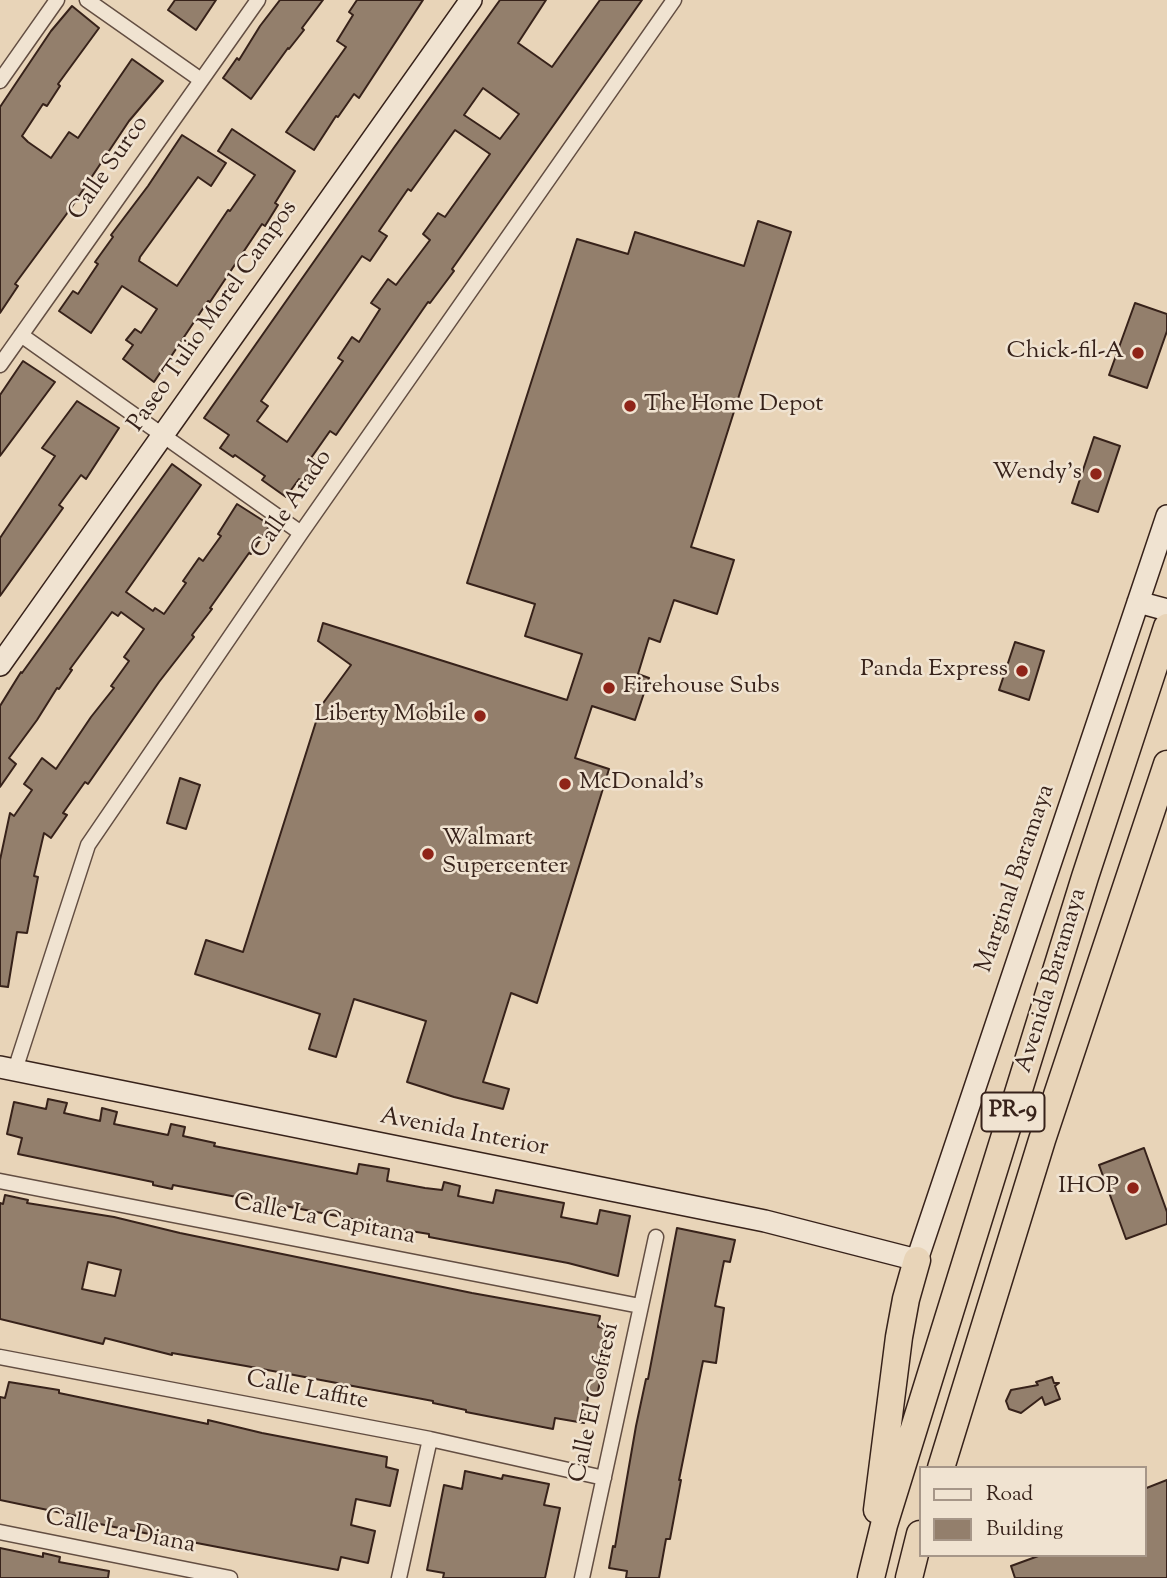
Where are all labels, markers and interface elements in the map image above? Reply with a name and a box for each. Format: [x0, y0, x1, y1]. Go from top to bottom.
street label: Calle Surco [64, 111, 156, 227]
street label: Paseo Tulio Morel Campos [123, 196, 305, 438]
place label: Chick-fil-A [1006, 339, 1124, 367]
marker: Chick-fil-A [1130, 345, 1146, 361]
place label: The Home Depot [644, 392, 824, 420]
marker: The Home Depot [622, 398, 638, 414]
street label: Calle Arado [246, 445, 340, 565]
place label: Wendy's [992, 460, 1082, 488]
marker: Wendy's [1088, 466, 1104, 482]
place label: Panda Express [860, 657, 1008, 685]
marker: Panda Express [1014, 663, 1030, 679]
place label: Firehouse Subs [623, 674, 780, 702]
marker: Firehouse Subs [601, 680, 617, 696]
place label: Liberty Mobile [314, 702, 466, 730]
marker: Liberty Mobile [472, 708, 488, 724]
place label: McDonald's [579, 770, 704, 798]
marker: McDonald's [557, 776, 573, 792]
street label: Marginal Baramaya [971, 781, 1063, 977]
place label: Walmart Supercenter [442, 826, 568, 882]
marker: Walmart Supercenter [420, 846, 436, 862]
street label: Avenida Baramaya [1011, 885, 1095, 1077]
road number: PR-9 [982, 1092, 1044, 1132]
street label: Avenida Interior [377, 1104, 551, 1164]
place label: IHOP [1058, 1174, 1119, 1202]
marker: IHOP [1125, 1180, 1141, 1196]
street label: Calle La Capitana [231, 1189, 417, 1253]
street label: Calle El Cofresí [565, 1321, 627, 1485]
street label: Calle Laffite [244, 1366, 370, 1418]
legend [918, 1466, 1146, 1557]
text: Road [986, 1480, 1033, 1510]
street label: Calle La Diana [42, 1504, 198, 1562]
text: Building [986, 1515, 1063, 1545]

